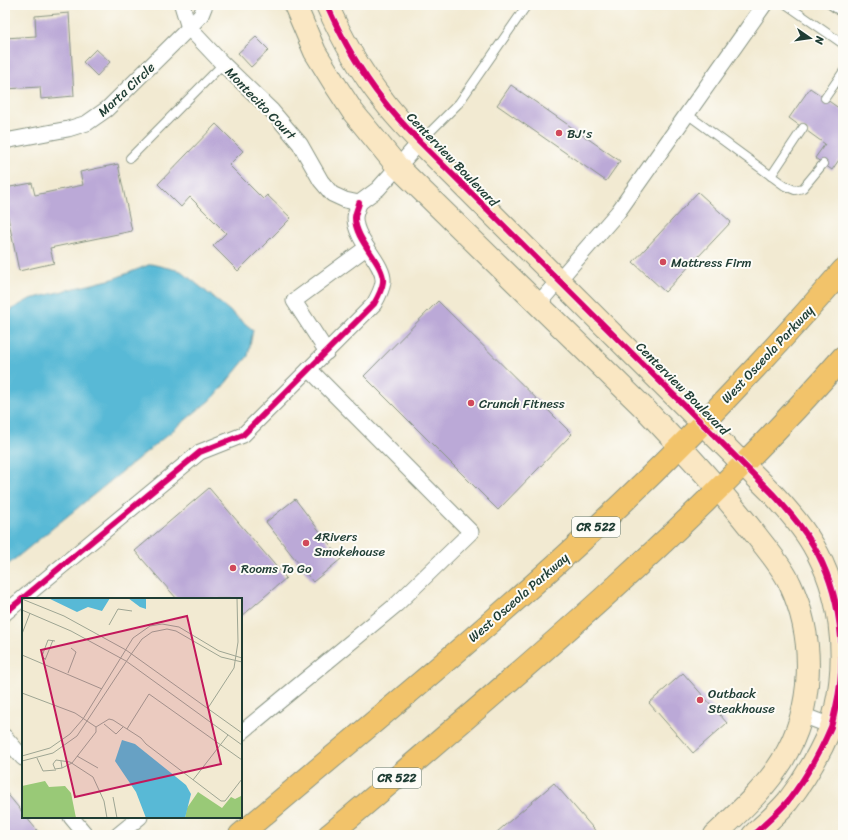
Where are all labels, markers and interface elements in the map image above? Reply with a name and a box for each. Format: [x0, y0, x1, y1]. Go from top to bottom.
north arrow [790, 18, 830, 58]
text: N [809, 33, 830, 46]
street label: Marta Circle [92, 56, 161, 122]
street label: Montecito Court [220, 61, 302, 146]
street label: Centerview Boulevard [401, 106, 505, 213]
place label: BJ's [567, 122, 593, 145]
marker: BJ's [554, 128, 564, 138]
place label: Mattress Firm [671, 251, 752, 274]
marker: Mattress Firm [658, 257, 668, 267]
street label: West Osceola Parkway [715, 300, 820, 409]
street label: Centerview Boulevard [630, 336, 736, 442]
place label: Crunch Fitness [479, 392, 565, 415]
marker: Crunch Fitness [466, 398, 476, 408]
road number: CR 522 [572, 517, 620, 537]
place label: 4Rivers Smokehouse [314, 525, 386, 563]
marker: 4Rivers Smokehouse [301, 538, 311, 548]
street label: West Osceola Parkway [463, 547, 574, 648]
place label: Rooms To Go [241, 557, 312, 580]
marker: Rooms To Go [228, 563, 238, 573]
inset map [22, 598, 242, 818]
place label: Outback Steakhouse [708, 682, 775, 720]
marker: Outback Steakhouse [695, 695, 705, 705]
road number: CR 522 [373, 768, 421, 788]

